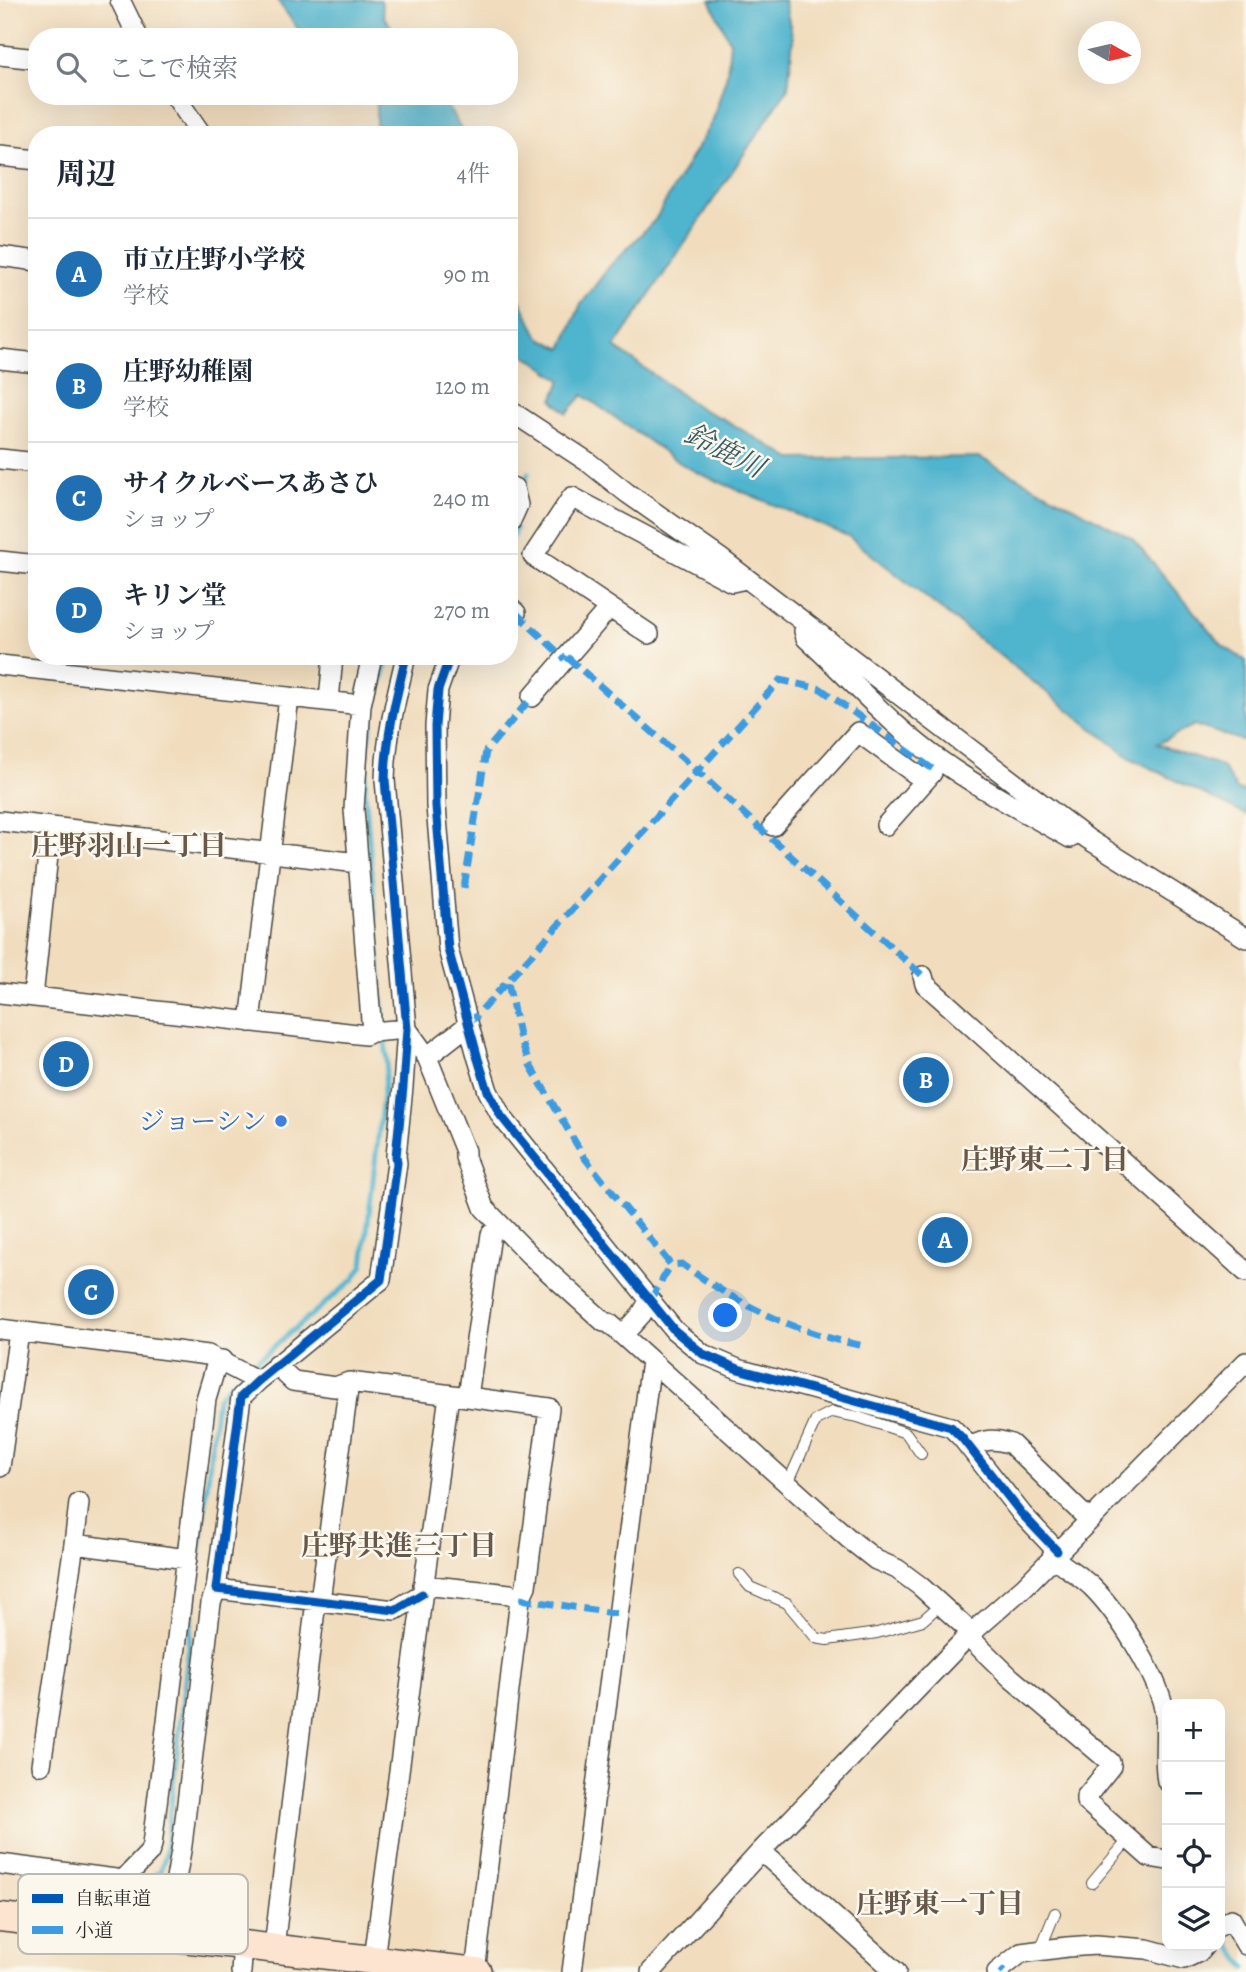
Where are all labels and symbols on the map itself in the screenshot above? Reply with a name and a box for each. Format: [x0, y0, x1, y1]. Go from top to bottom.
north arrow [1078, 21, 1141, 84]
water label: 鈴鹿川 [678, 415, 773, 488]
district label: 庄野羽山一丁目 [31, 827, 227, 865]
pin: D [43, 1038, 89, 1090]
pin: B [903, 1054, 949, 1106]
place label: ジョーシン [139, 1104, 267, 1139]
marker: ジョーシン [273, 1113, 289, 1129]
district label: 庄野東二丁目 [961, 1141, 1129, 1179]
pin: A [922, 1214, 968, 1266]
pin: C [68, 1266, 114, 1318]
your location [708, 1298, 742, 1332]
district label: 庄野共進三丁目 [301, 1527, 497, 1565]
legend [18, 1874, 248, 1954]
district label: 庄野東一丁目 [856, 1885, 1024, 1923]
text: 自転車道 [75, 1886, 151, 1912]
text: 小道 [75, 1918, 113, 1944]

